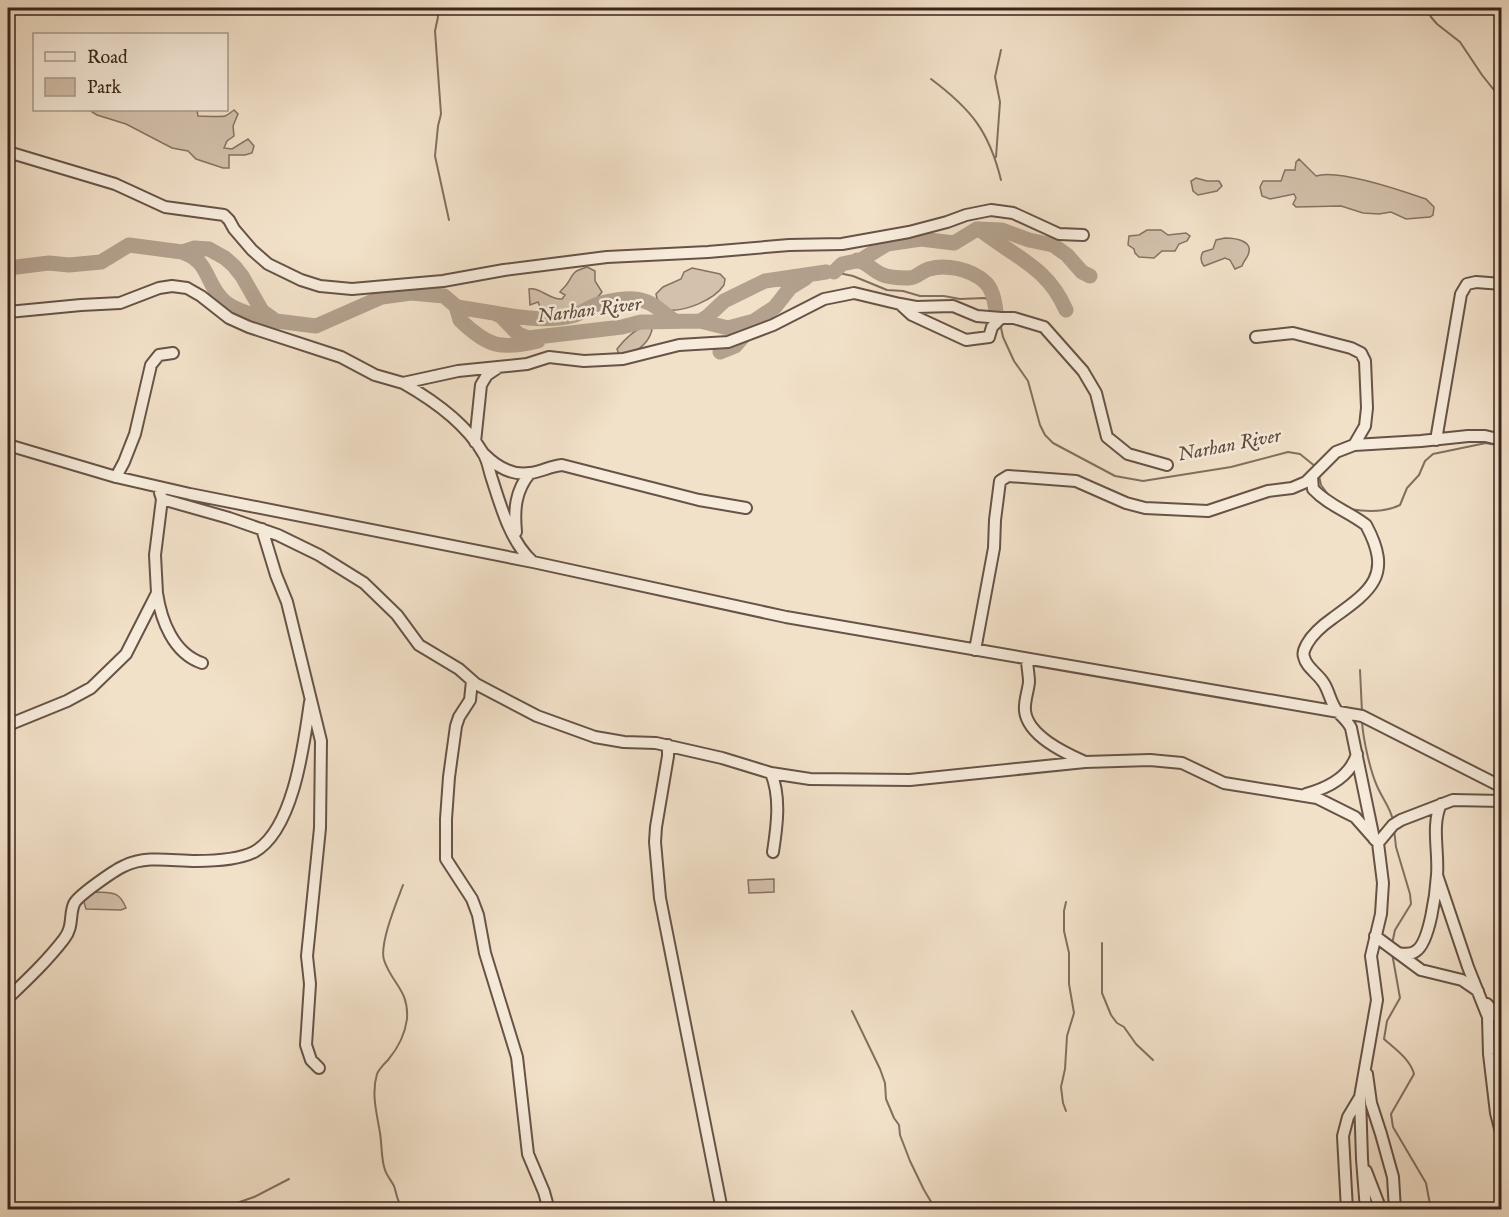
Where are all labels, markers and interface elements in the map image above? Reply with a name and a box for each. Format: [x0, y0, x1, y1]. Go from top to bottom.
legend [33, 33, 228, 111]
text: Road [87, 47, 128, 70]
text: Park [87, 77, 122, 100]
water label: Narhan River [536, 292, 644, 329]
water label: Narhan River [1176, 423, 1284, 468]

